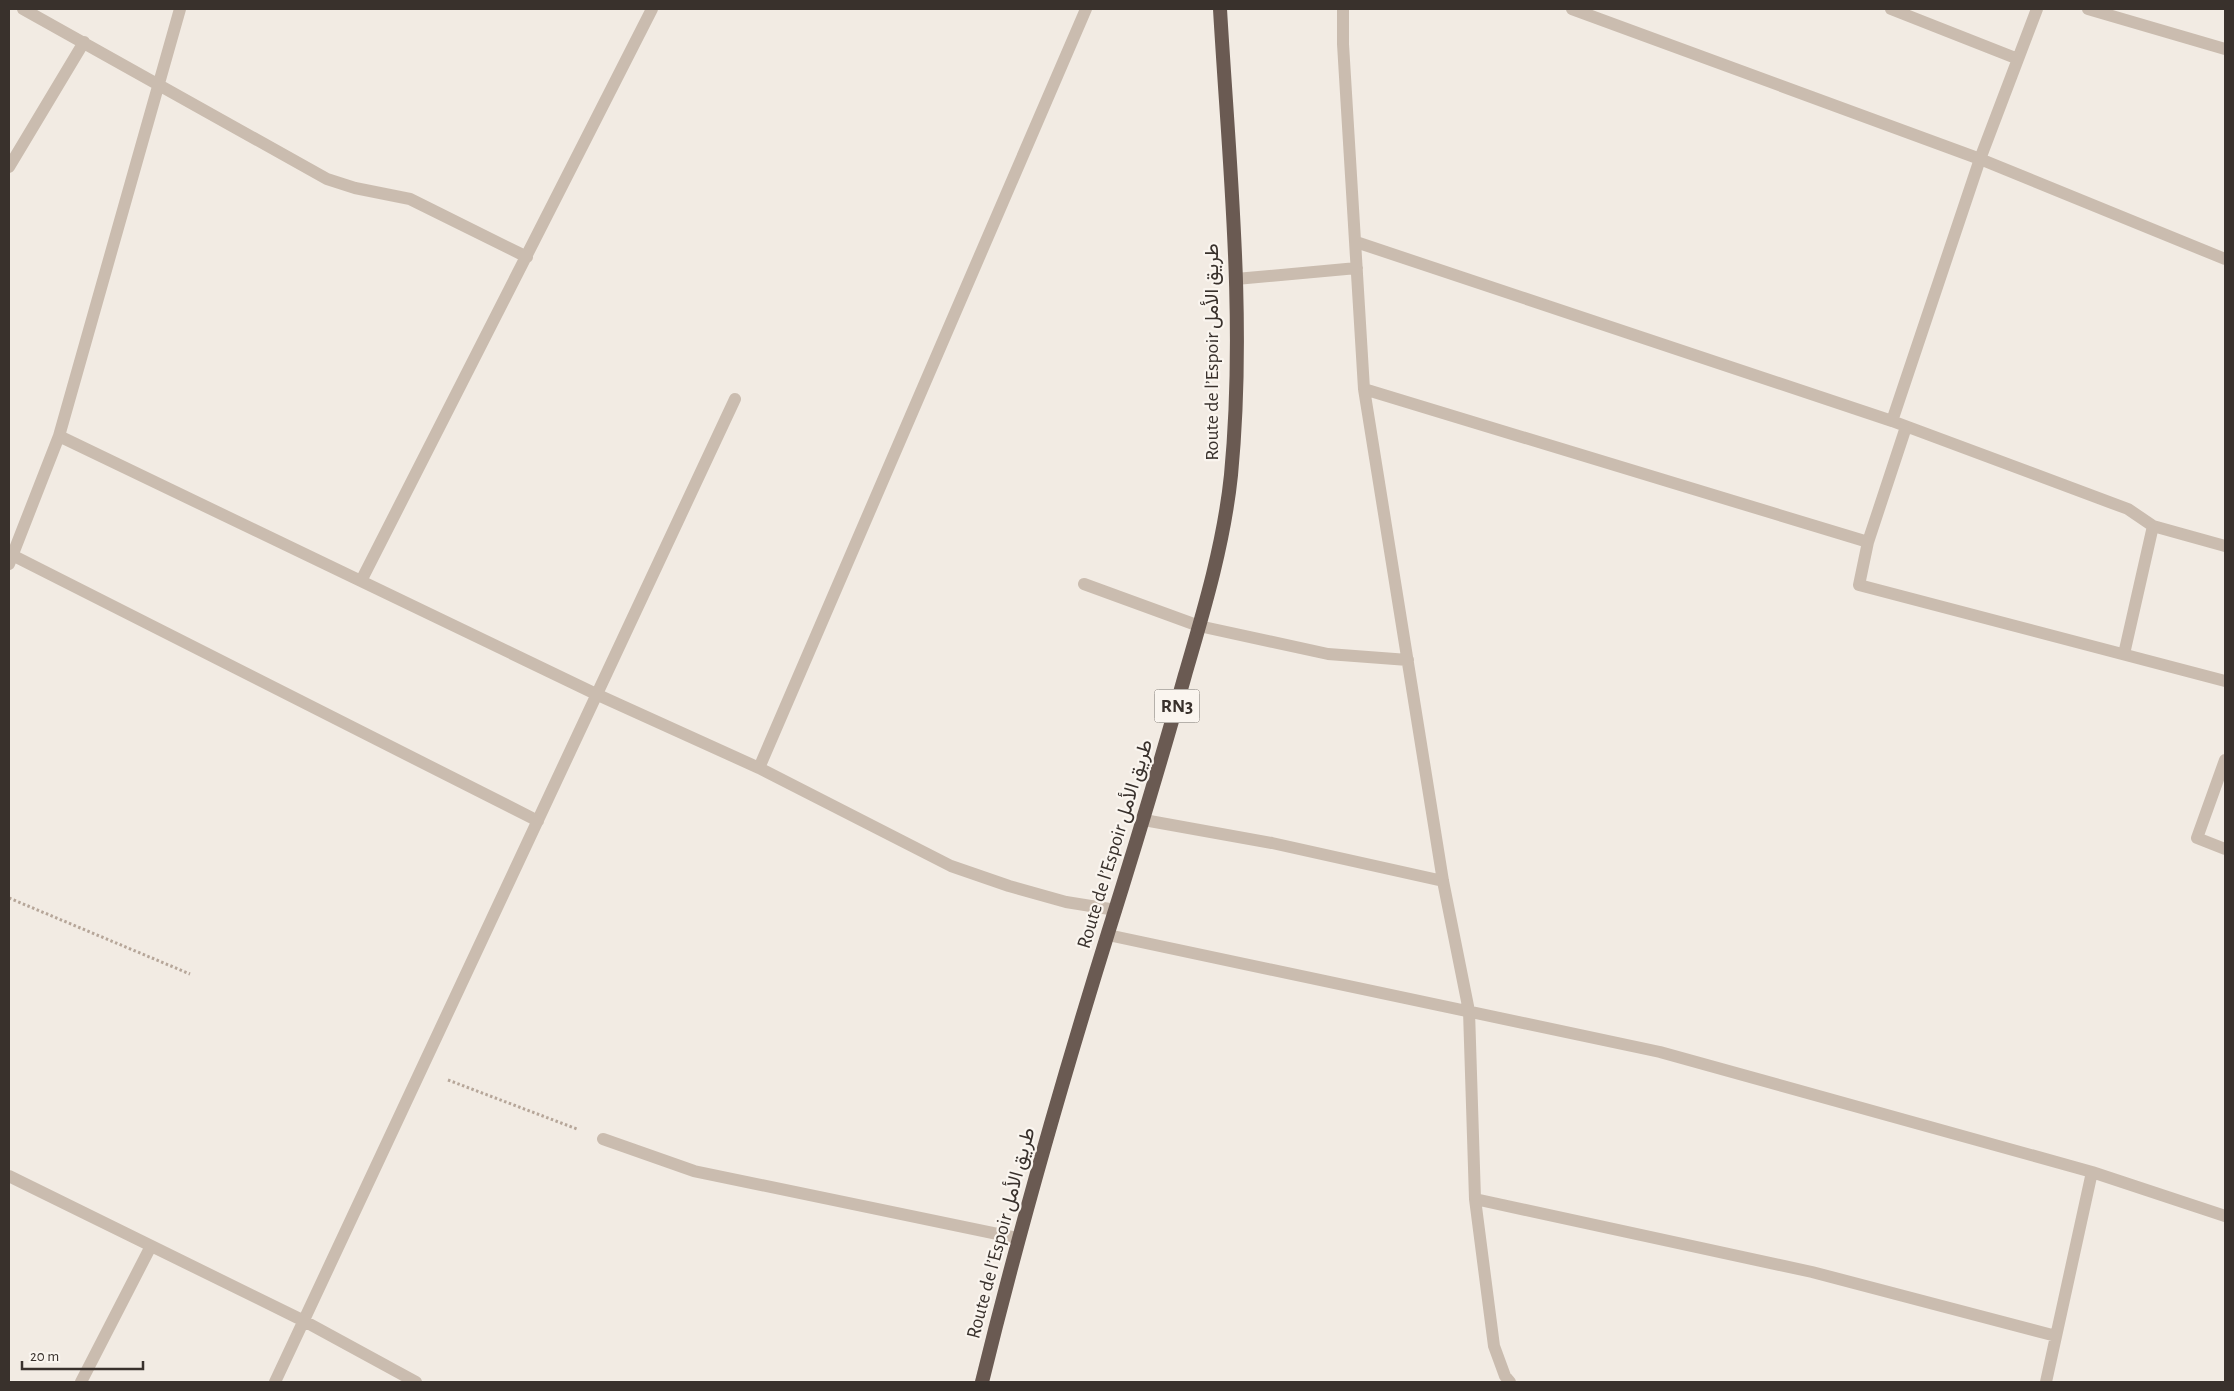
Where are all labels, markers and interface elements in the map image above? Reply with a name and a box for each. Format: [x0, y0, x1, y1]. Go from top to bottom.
street label: Route de l’Espoir طريق الأمل [1200, 243, 1224, 461]
road number: RN3 [1154, 689, 1200, 722]
street label: Route de l’Espoir طريق الأمل [1072, 736, 1158, 952]
street label: Route de l’Espoir طريق الأمل [961, 1125, 1041, 1341]
scale bar [22, 1338, 144, 1370]
text: 20 m [30, 1349, 59, 1364]

